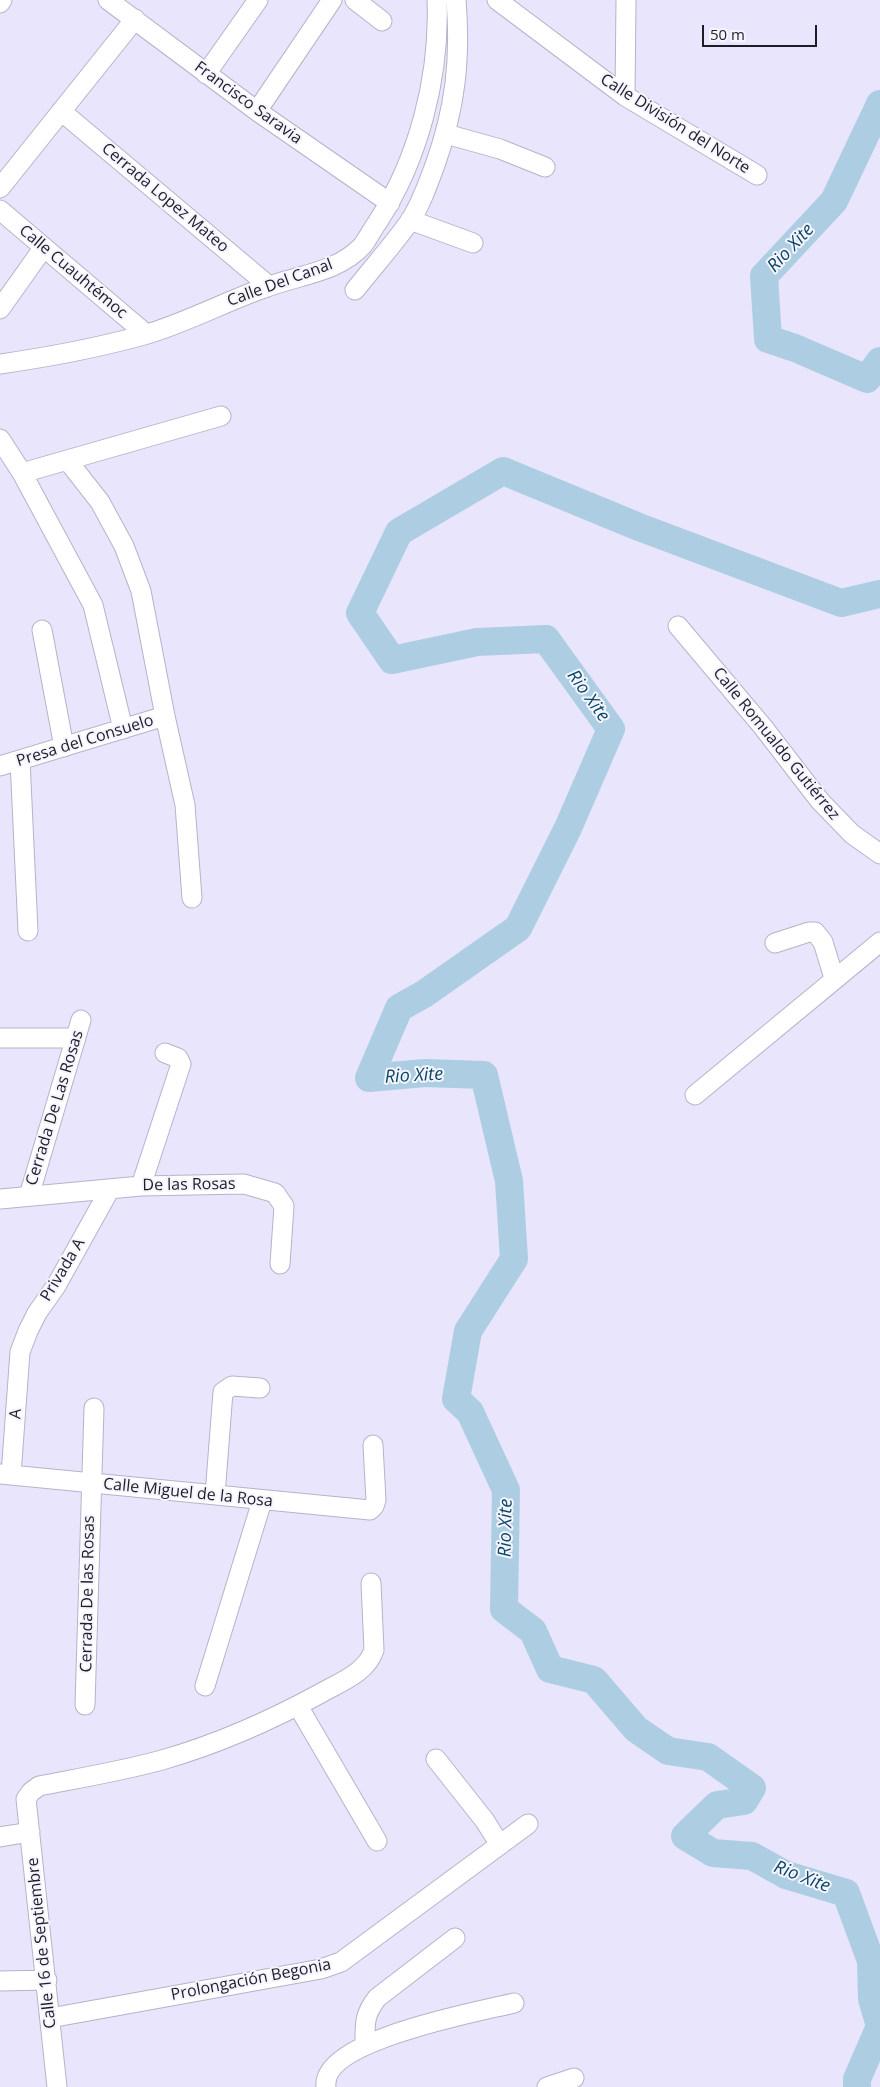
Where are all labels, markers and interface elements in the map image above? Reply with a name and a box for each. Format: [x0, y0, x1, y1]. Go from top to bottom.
scale bar [705, 15, 820, 47]
text: 50 m [710, 24, 745, 44]
street label: Francisco Saravia [190, 58, 306, 148]
street label: Calle División del Norte [597, 70, 753, 178]
street label: Cerrada Lopez Mateo [98, 139, 232, 257]
water label: Rio Xite [763, 219, 819, 277]
street label: Calle Cuauhtémoc [15, 221, 131, 323]
street label: Calle Del Canal [225, 255, 335, 311]
street label: Calle Romualdo Gutiérrez [709, 664, 843, 824]
water label: Rio Xite [562, 666, 614, 726]
street label: Presa del Consuelo [14, 711, 156, 771]
street label: Cerrada De Las Rosas [22, 1028, 88, 1188]
water label: Rio Xite [384, 1064, 444, 1088]
street label: De las Rosas [142, 1175, 236, 1195]
street label: Privada A [37, 1235, 89, 1305]
street label: A [6, 1408, 26, 1420]
street label: Calle Miguel de la Rosa [102, 1475, 274, 1511]
water label: Rio Xite [495, 1499, 517, 1557]
street label: Cerrada De las Rosas [77, 1515, 99, 1673]
street label: Calle 16 de Septiembre [23, 1856, 61, 2030]
water label: Rio Xite [771, 1856, 833, 1898]
street label: Prolongación Begonia [169, 1955, 333, 2005]

